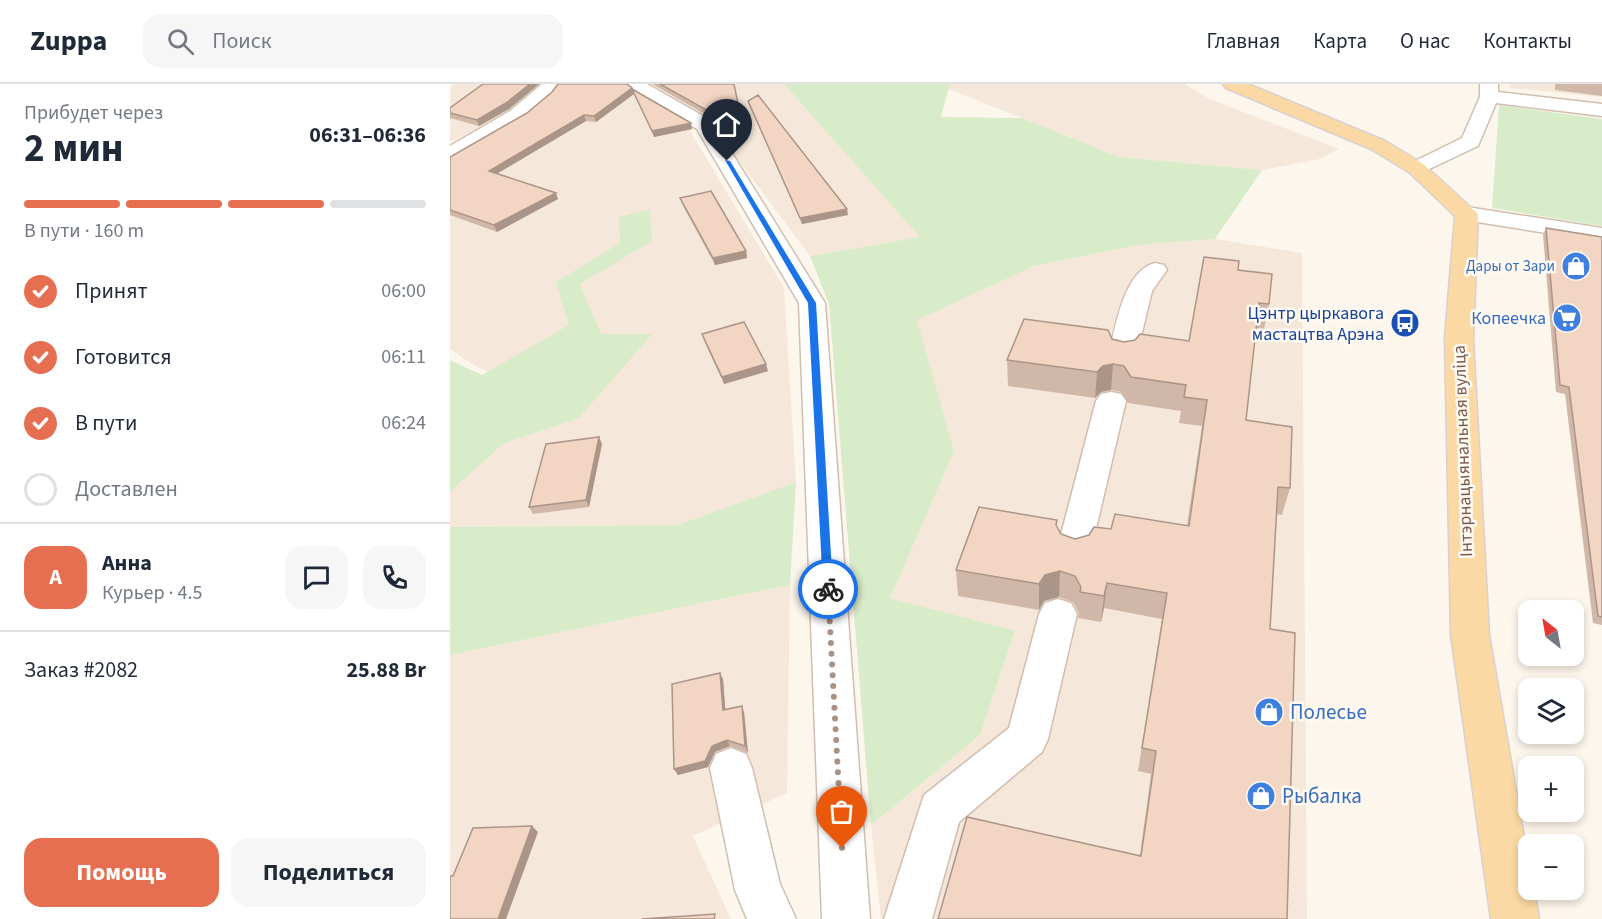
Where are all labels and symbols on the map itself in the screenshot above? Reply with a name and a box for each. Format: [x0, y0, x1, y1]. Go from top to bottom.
pin [701, 99, 752, 161]
shop icon: Дары от Зари [1560, 250, 1592, 282]
place label: Дары от Зари [1466, 256, 1555, 277]
place label: Цэнтр цыркавога мастацтва Арэна [1247, 301, 1384, 347]
supermarket icon: Копеечка [1551, 302, 1583, 334]
place label: Копеечка [1471, 306, 1546, 331]
bus stop icon: Цэнтр цыркавога мастацтва Арэна [1389, 307, 1421, 339]
street label: Інтэрнацыянальная вуліца [1447, 345, 1479, 557]
courier [798, 559, 858, 619]
north arrow [1518, 600, 1584, 666]
shop icon: Полесье [1253, 696, 1285, 728]
place label: Полесье [1290, 697, 1367, 727]
shop icon: Рыбалка [1245, 780, 1277, 812]
place label: Рыбалка [1282, 781, 1362, 811]
pin [816, 786, 867, 848]

